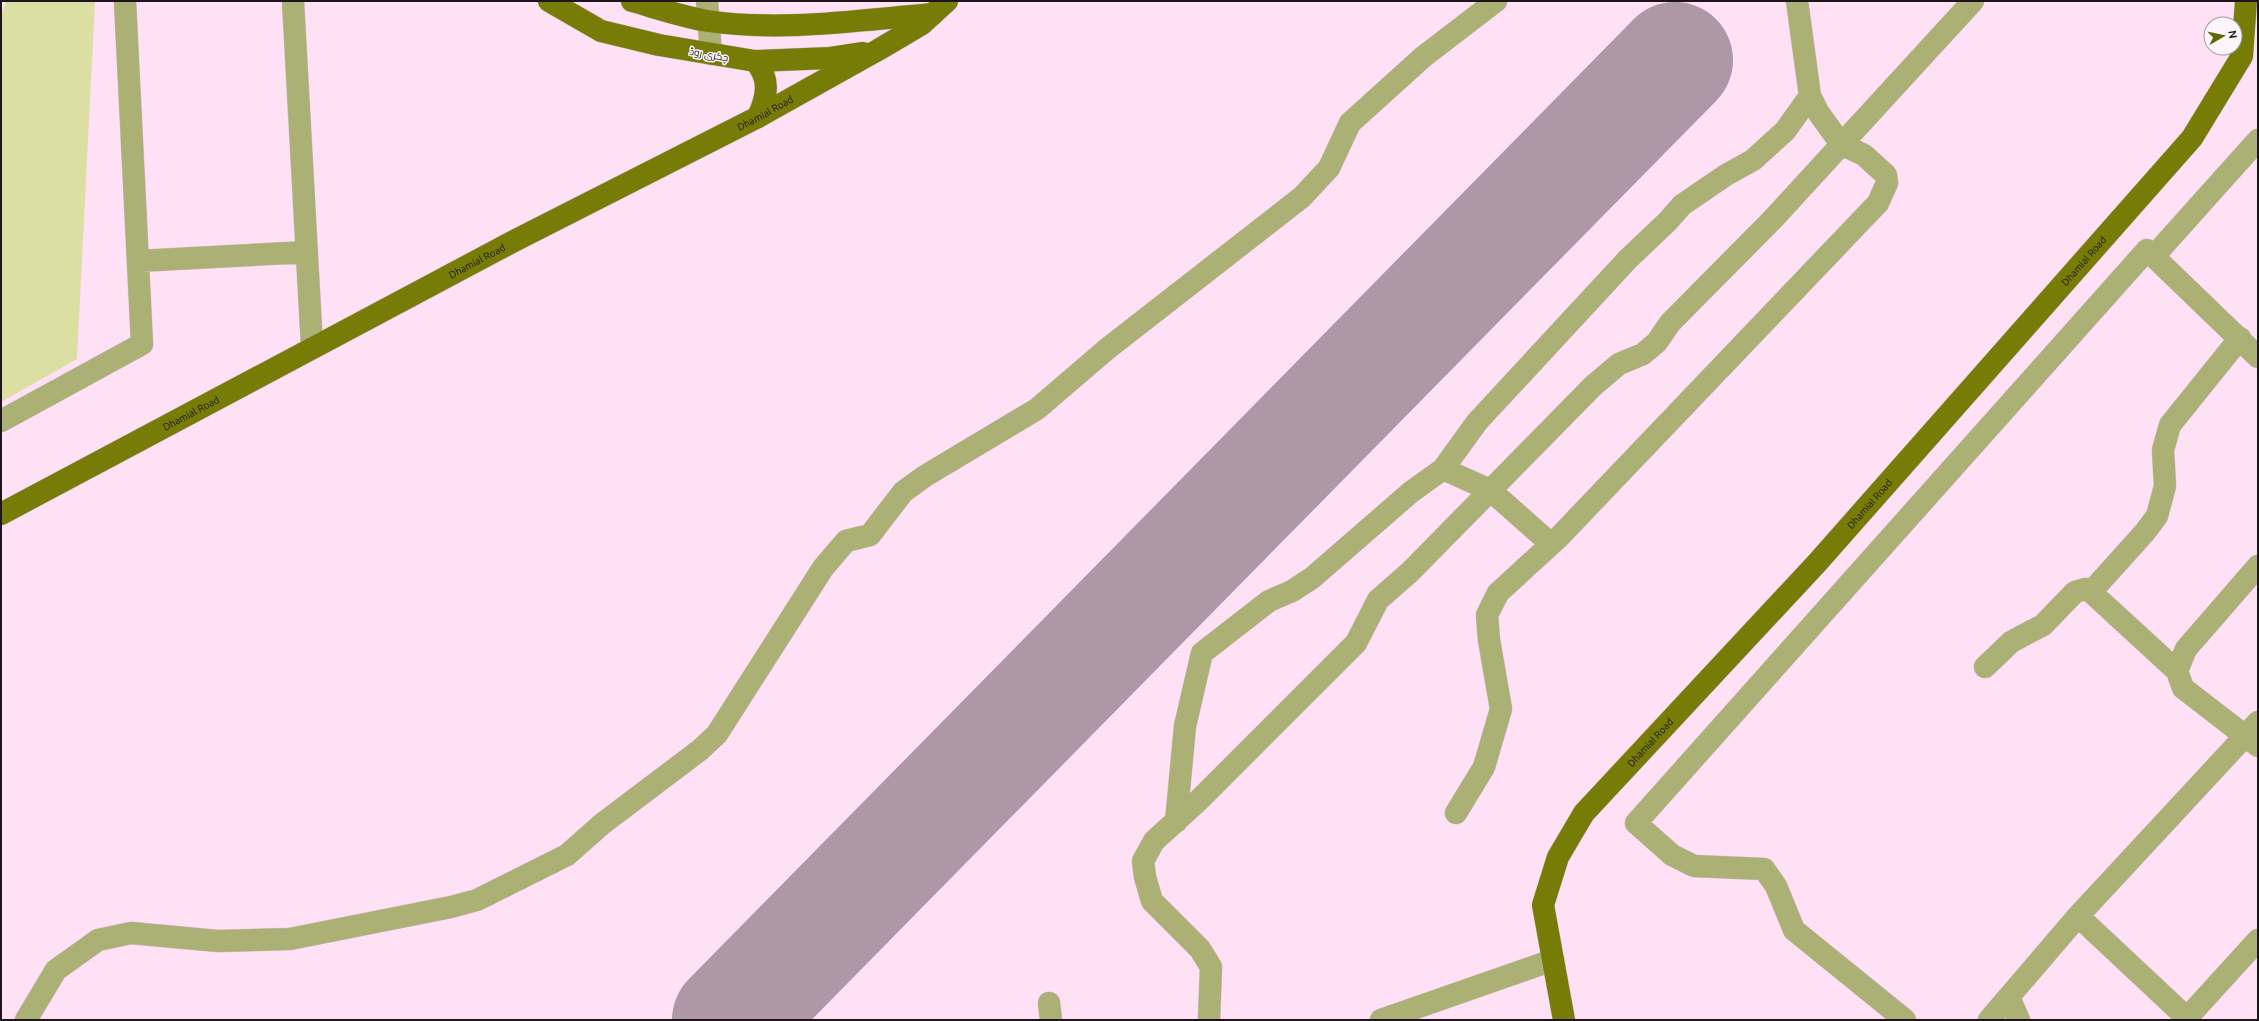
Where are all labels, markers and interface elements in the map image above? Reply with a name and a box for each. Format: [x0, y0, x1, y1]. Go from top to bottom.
north arrow [2203, 16, 2243, 56]
text: N [2226, 29, 2239, 39]
street label: چکری روڈ [688, 46, 729, 64]
street label: Dhamial Road [735, 93, 795, 133]
street label: Dhamial Road [2059, 234, 2109, 288]
street label: Dhamial Road [447, 242, 507, 281]
street label: Dhamial Road [161, 394, 221, 433]
street label: Dhamial Road [1845, 477, 1894, 531]
street label: Dhamial Road [1625, 716, 1676, 769]

